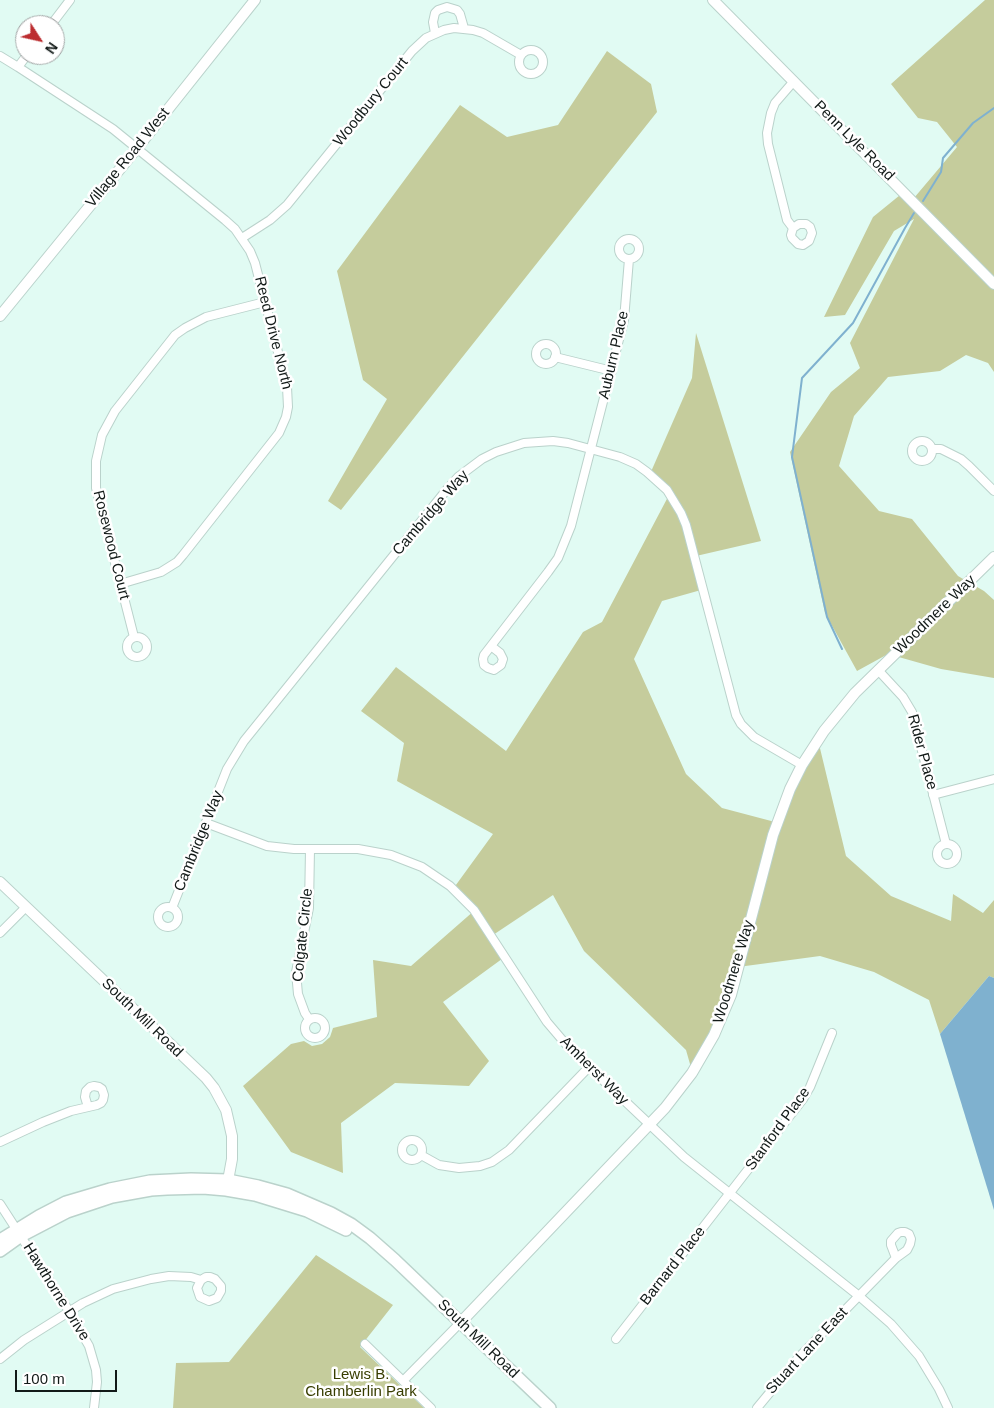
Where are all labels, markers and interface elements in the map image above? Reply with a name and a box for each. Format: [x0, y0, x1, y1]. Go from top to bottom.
north arrow [15, 15, 65, 65]
text: N [42, 39, 61, 57]
street label: Woodbury Court [330, 54, 412, 150]
street label: Penn Lyle Road [810, 97, 898, 185]
street label: Village Road West [82, 105, 174, 211]
street label: Reed Drive North [250, 275, 296, 391]
street label: Auburn Place [595, 309, 633, 401]
street label: Cambridge Way [389, 467, 473, 559]
street label: Rosewood Court [89, 489, 133, 601]
street label: Woodmere Way [890, 571, 980, 659]
street label: Rider Place [903, 712, 941, 792]
street label: Cambridge Way [171, 788, 227, 894]
street label: Colgate Circle [289, 887, 317, 983]
street label: Woodmere Way [710, 918, 758, 1026]
street label: South Mill Road [98, 975, 186, 1061]
street label: Amherst Way [556, 1033, 632, 1109]
street label: Stanford Place [742, 1084, 814, 1174]
street label: Barnard Place [637, 1223, 709, 1309]
street label: Hawthorne Drive [19, 1240, 93, 1344]
street label: South Mill Road [434, 1296, 522, 1382]
street label: Stuart Lane East [762, 1304, 852, 1398]
scale bar [18, 1360, 120, 1392]
park label: Lewis B. Chamberlin Park [305, 1366, 417, 1401]
text: 100 m [23, 1370, 65, 1387]

